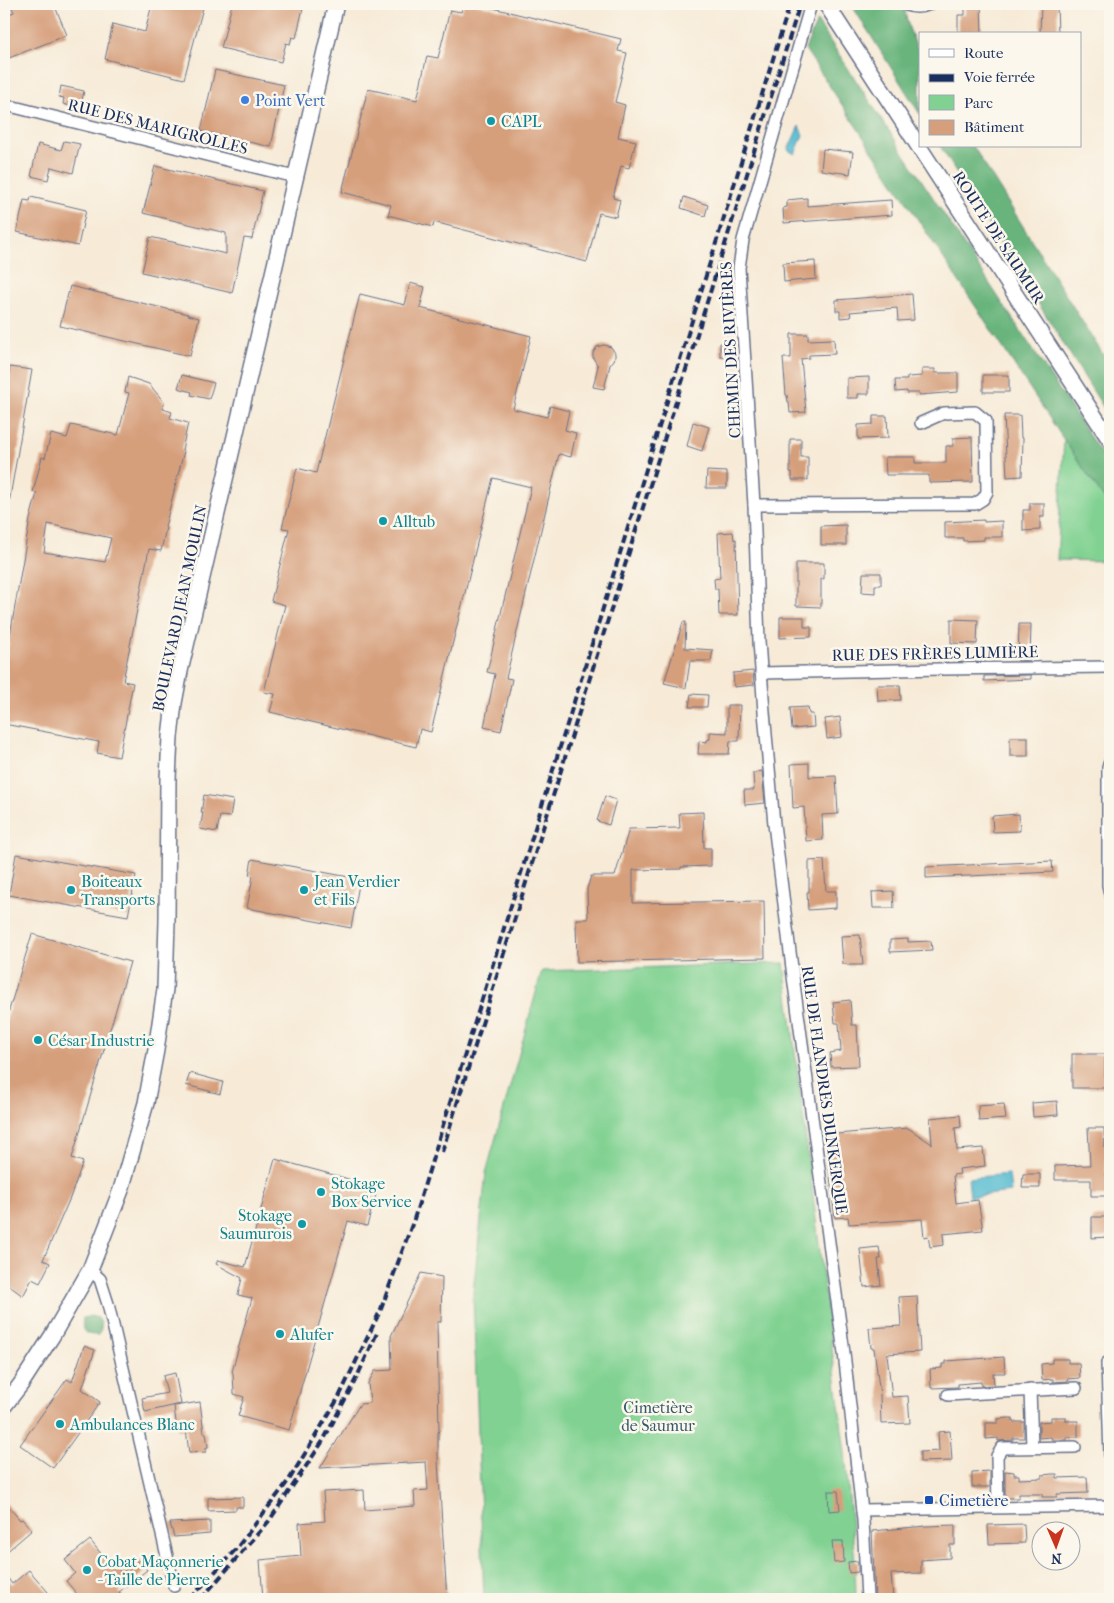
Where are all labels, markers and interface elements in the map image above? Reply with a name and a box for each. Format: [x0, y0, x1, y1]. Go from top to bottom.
legend [919, 32, 1082, 148]
text: Route [964, 44, 1004, 62]
text: Voie ferrée [963, 68, 1036, 86]
place label: Point Vert [255, 91, 326, 110]
marker: Point Vert [239, 94, 251, 106]
text: Parc [964, 94, 993, 112]
street label: RUE DES MARIGROLLES [66, 95, 250, 158]
place label: CAPL [501, 112, 542, 131]
marker: CAPL [485, 115, 497, 127]
text: Bâtiment [964, 118, 1025, 136]
street label: ROUTE DE SAUMUR [949, 167, 1049, 308]
street label: CHEMIN DES RIVIÈRES [715, 261, 745, 439]
street label: BOULEVARD JEAN MOULIN [148, 503, 211, 713]
place label: Alltub [392, 512, 435, 531]
marker: Alltub [377, 515, 389, 527]
street label: RUE DES FRÈRES LUMIÈRE [831, 641, 1039, 665]
place label: Boiteaux Transports [81, 872, 155, 909]
place label: Jean Verdier et Fils [312, 872, 400, 909]
marker: Boiteaux Transports [65, 884, 77, 896]
marker: Jean Verdier et Fils [298, 884, 310, 896]
street label: RUE DE FLANDRES DUNKERQUE [798, 964, 851, 1216]
place label: César Industrie [48, 1031, 154, 1050]
marker: César Industrie [32, 1034, 44, 1046]
place label: Stokage Box Service [331, 1174, 412, 1211]
marker: Stokage Box Service [315, 1186, 327, 1198]
place label: Stokage Saumurois [220, 1206, 292, 1243]
marker: Stokage Saumurois [296, 1218, 308, 1230]
place label: Alufer [289, 1325, 334, 1344]
marker: Alufer [274, 1328, 286, 1340]
park label: Cimetière de Saumur [621, 1398, 695, 1435]
place label: Ambulances Blanc [69, 1415, 195, 1434]
marker: Ambulances Blanc [54, 1418, 66, 1430]
place label: Cimetière [939, 1491, 1008, 1510]
marker: Cimetière [923, 1494, 935, 1506]
north arrow [1032, 1520, 1082, 1570]
text: N [1050, 1550, 1062, 1567]
place label: Cobat Maçonnerie - Taille de Pierre [97, 1552, 224, 1589]
marker: Cobat Maçonnerie - Taille de Pierre [81, 1564, 93, 1576]

